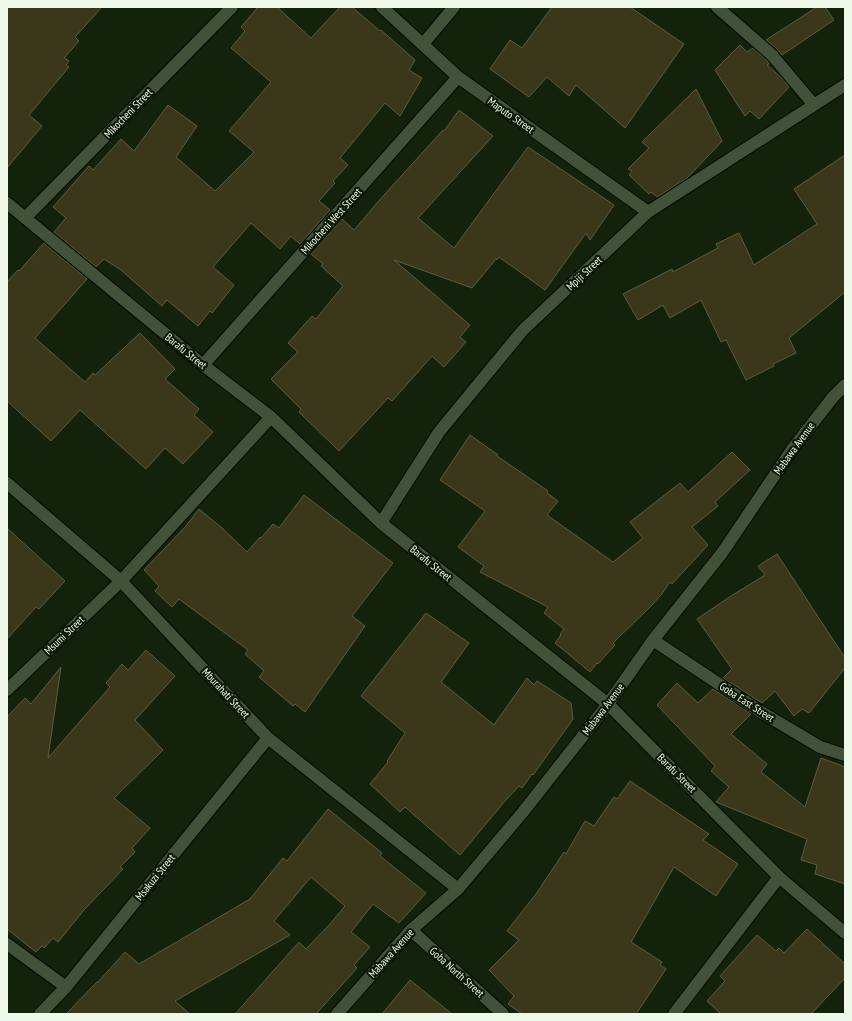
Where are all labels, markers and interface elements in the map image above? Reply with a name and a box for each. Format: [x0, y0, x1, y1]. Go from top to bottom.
street label: Mikocheni Street [101, 85, 155, 141]
street label: Maputo Street [485, 94, 537, 136]
street label: Mikocheni West Street [298, 185, 364, 257]
street label: Mpiji Street [563, 253, 605, 293]
street label: Barafu Street [162, 330, 210, 372]
street label: Mabawa Avenue [770, 419, 818, 477]
street label: Barafu Street [407, 542, 455, 584]
street label: Msumi Street [41, 613, 87, 657]
street label: Mburahati Street [199, 665, 253, 721]
street label: Goba East Street [717, 679, 777, 725]
street label: Mabawa Avenue [579, 680, 627, 738]
street label: Barafu Street [654, 750, 700, 796]
street label: Msakuzi Street [132, 851, 178, 903]
street label: Mabawa Avenue [365, 925, 417, 980]
street label: Goba North Street [427, 944, 487, 1000]

